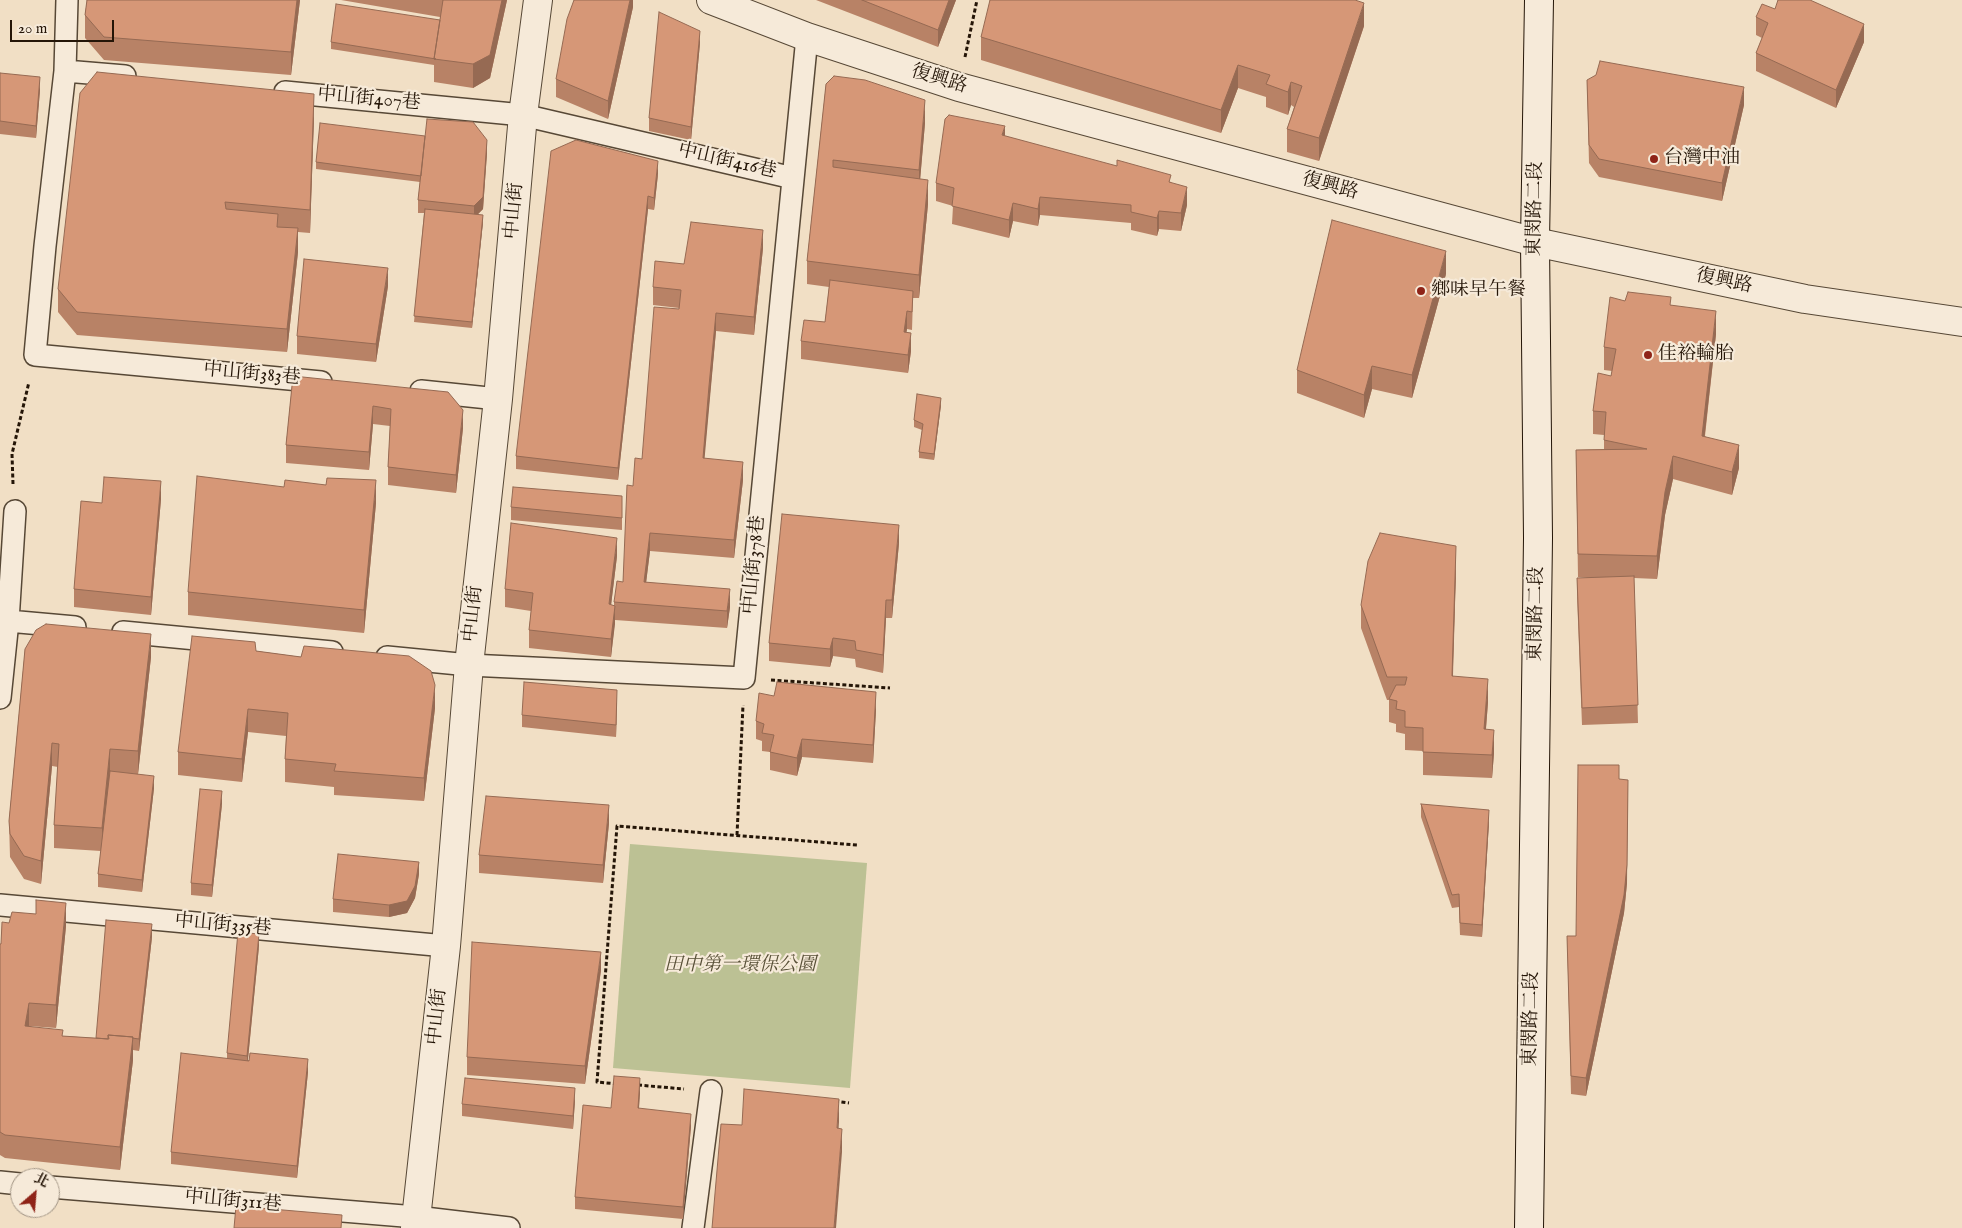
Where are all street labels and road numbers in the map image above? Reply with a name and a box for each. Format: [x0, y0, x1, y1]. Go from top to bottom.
street label: 復興路 [908, 61, 970, 99]
street label: 中山街407巷 [316, 84, 422, 116]
street label: 中山街416巷 [676, 140, 778, 184]
street label: 東閔路二段 [1524, 161, 1548, 257]
street label: 復興路 [1300, 169, 1360, 205]
street label: 中山街 [501, 182, 529, 240]
street label: 復興路 [1694, 265, 1754, 299]
street label: 中山街383巷 [202, 359, 302, 391]
street label: 中山街378巷 [739, 514, 771, 616]
street label: 東閔路二段 [1525, 566, 1549, 662]
street label: 中山街 [460, 584, 488, 644]
street label: 中山街335巷 [174, 910, 272, 942]
street label: 東閔路二段 [1520, 971, 1544, 1067]
street label: 中山街 [424, 987, 452, 1047]
street label: 中山街311巷 [184, 1186, 282, 1218]

